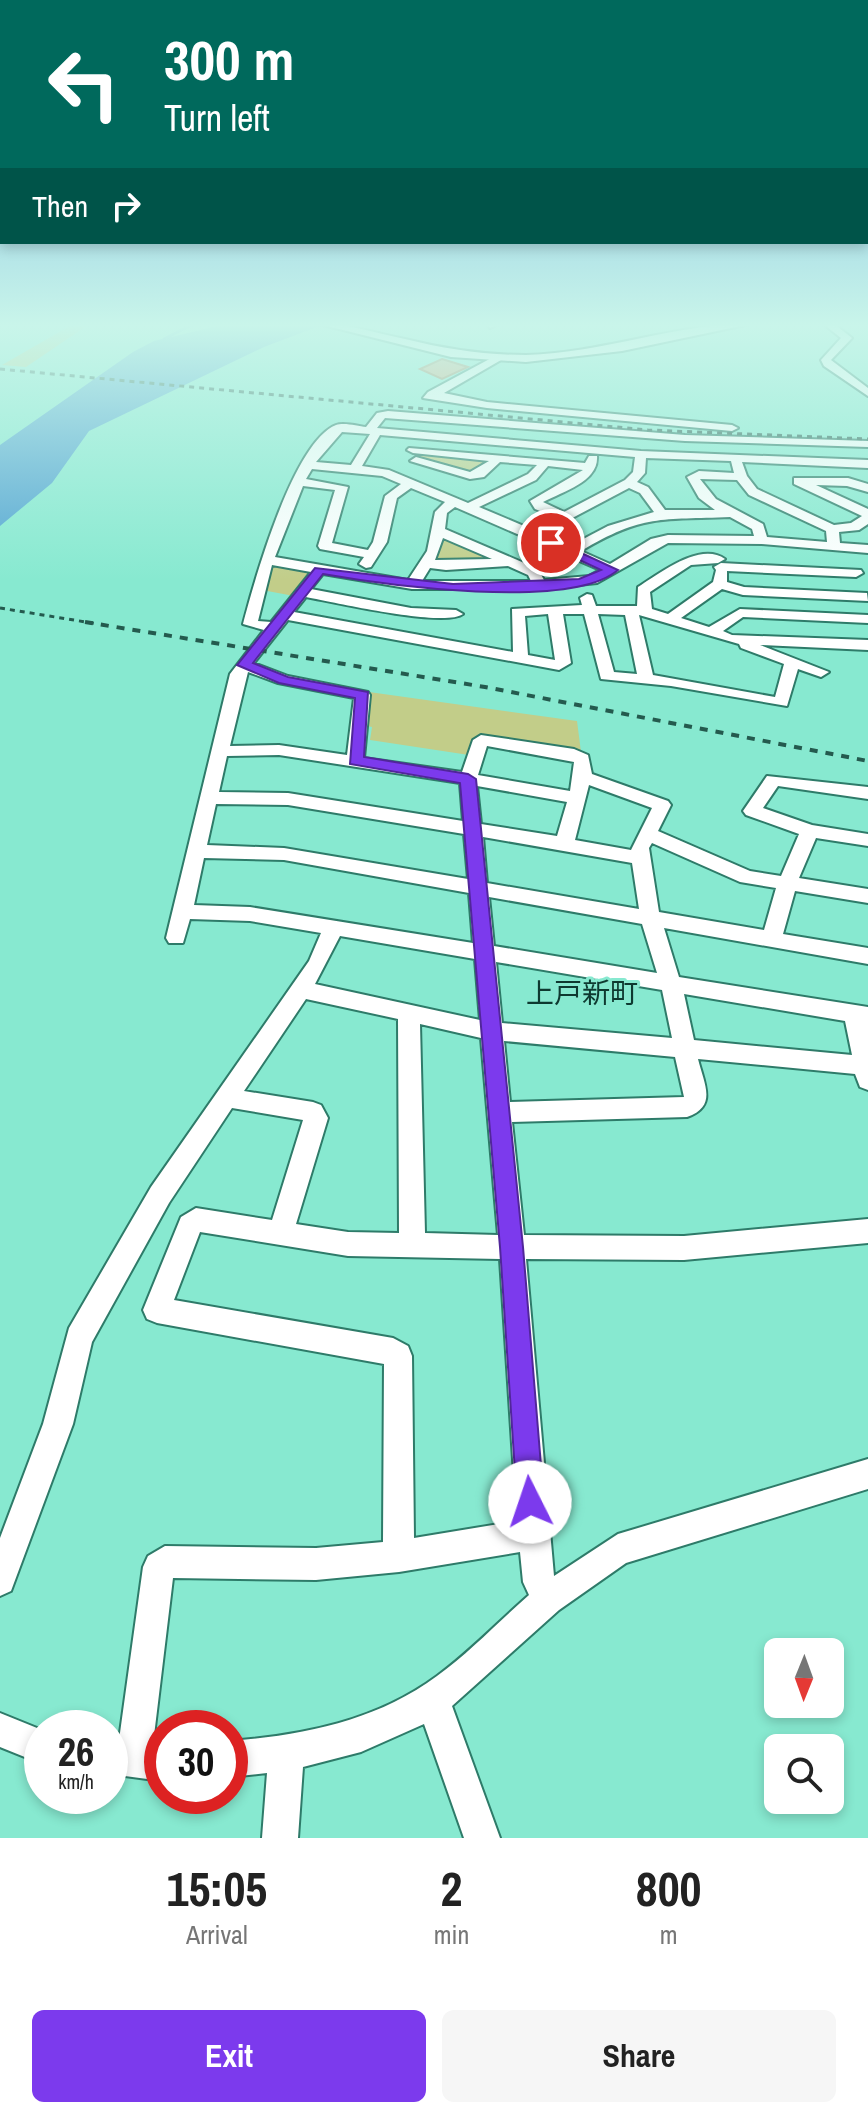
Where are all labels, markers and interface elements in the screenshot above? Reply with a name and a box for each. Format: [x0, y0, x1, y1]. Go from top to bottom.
text: 300 m [164, 22, 294, 97]
icon: left [32, 32, 136, 136]
text: Turn left [164, 94, 270, 142]
icon: right [104, 184, 148, 228]
text: Then [32, 186, 88, 226]
pin [517, 509, 585, 577]
icon: arrive [529, 521, 573, 565]
district label: 上戸新町 [526, 974, 638, 1012]
position arrow [488, 1460, 572, 1544]
north arrow [764, 1638, 844, 1718]
map controls [764, 1638, 844, 1814]
speed limit sign: 30 [144, 1710, 248, 1814]
text: 26 [58, 1725, 94, 1778]
button: search [764, 1734, 844, 1814]
text: km/h [58, 1768, 94, 1795]
text: 15:05 [167, 1856, 267, 1921]
text: 2 [441, 1856, 462, 1921]
text: 800 [636, 1856, 701, 1921]
text: Arrival [186, 1917, 248, 1952]
text: min [434, 1917, 469, 1952]
text: m [660, 1917, 678, 1952]
button: Exit [32, 2010, 426, 2102]
button: Share [442, 2010, 836, 2102]

